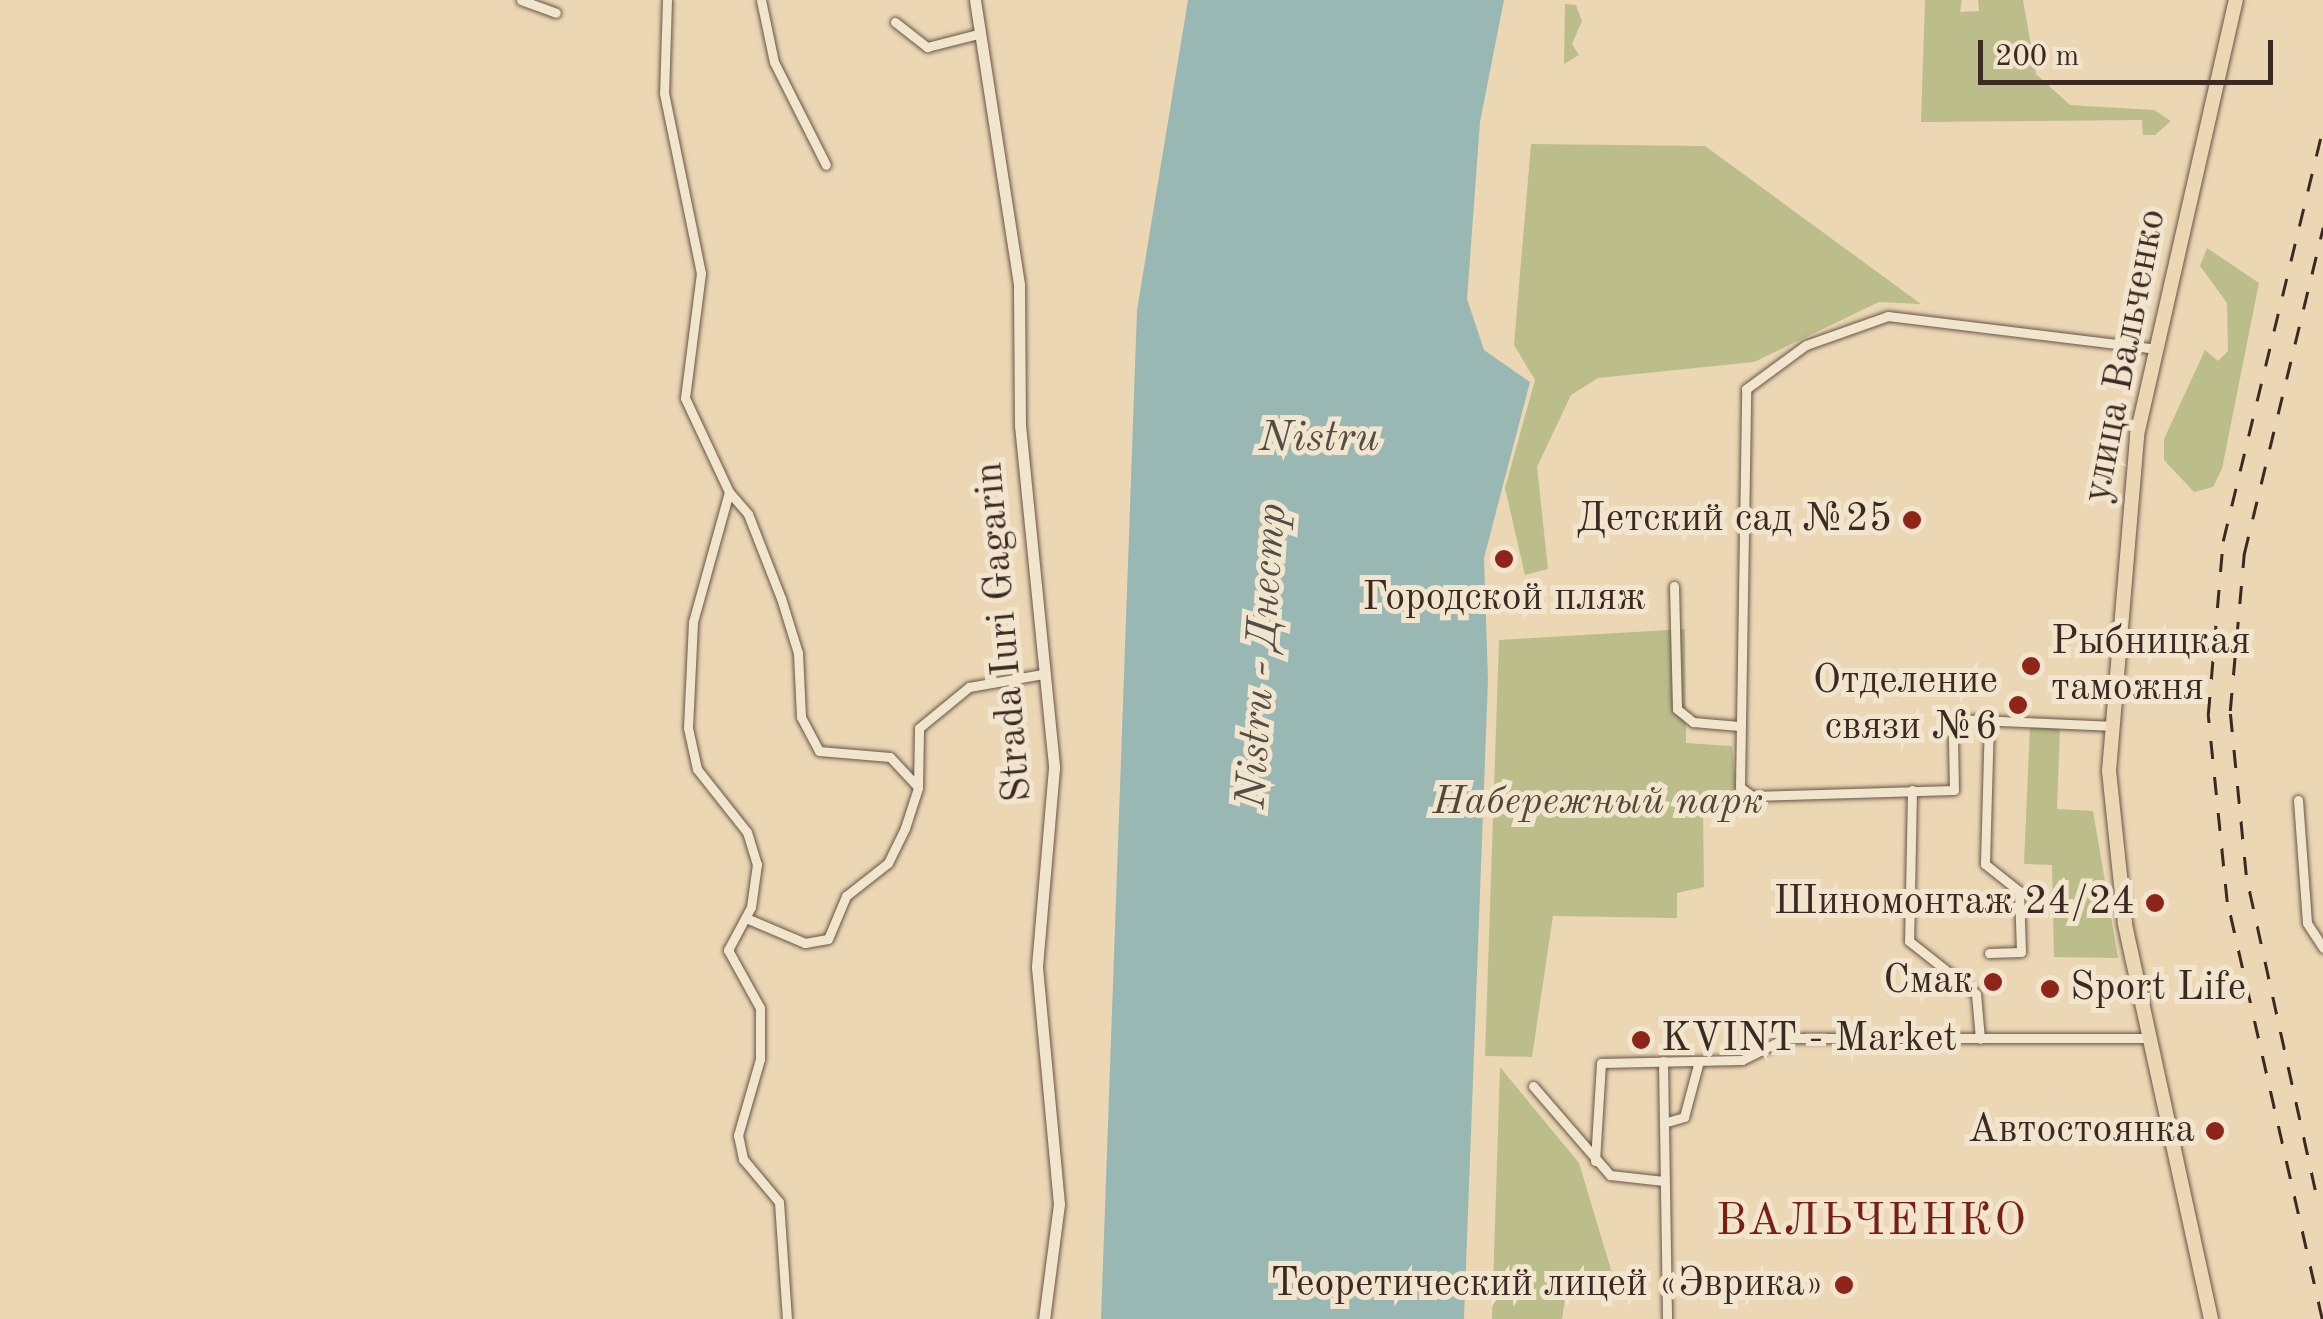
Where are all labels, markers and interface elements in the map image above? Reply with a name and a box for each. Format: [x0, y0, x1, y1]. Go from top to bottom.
scale bar [1983, 20, 2278, 82]
text: 200 m [1995, 42, 2079, 72]
street label: улица Вальченко [2074, 205, 2178, 507]
water label: Nistru [1259, 414, 1379, 464]
street label: Strada Iuri Gagarin [966, 460, 1044, 804]
place label: Детский сад №25 [1576, 496, 1892, 544]
water label: Nistru - Днестр [1227, 502, 1299, 810]
marker: Детский сад №25 [1901, 509, 1923, 531]
marker: Городской пляж [1493, 548, 1515, 570]
place label: Городской пляж [1362, 575, 1646, 623]
place label: Рыбницкая таможня [2051, 619, 2250, 713]
marker: Рыбницкая таможня [2020, 655, 2042, 677]
place label: Отделение связи №6 [1813, 658, 1998, 752]
marker: Отделение связи №6 [2007, 694, 2029, 716]
park label: Набережный парк [1433, 779, 1763, 827]
place label: Шиномонтаж 24/24 [1773, 879, 2135, 927]
marker: Шиномонтаж 24/24 [2144, 892, 2166, 914]
place label: Смак [1883, 958, 1973, 1006]
place label: Sport Life [2070, 965, 2246, 1013]
marker: Смак [1982, 971, 2004, 993]
marker: Sport Life [2039, 978, 2061, 1000]
place label: KVINT - Market [1661, 1016, 1957, 1064]
marker: KVINT - Market [1630, 1029, 1652, 1051]
place label: Автостоянка [1968, 1107, 2195, 1155]
marker: Автостоянка [2204, 1120, 2226, 1142]
district label: ВАЛЬЧЕНКО [1716, 1196, 2028, 1250]
place label: Теоретический лицей «Эврика» [1270, 1261, 1824, 1309]
marker: Теоретический лицей «Эврика» [1833, 1274, 1855, 1296]

